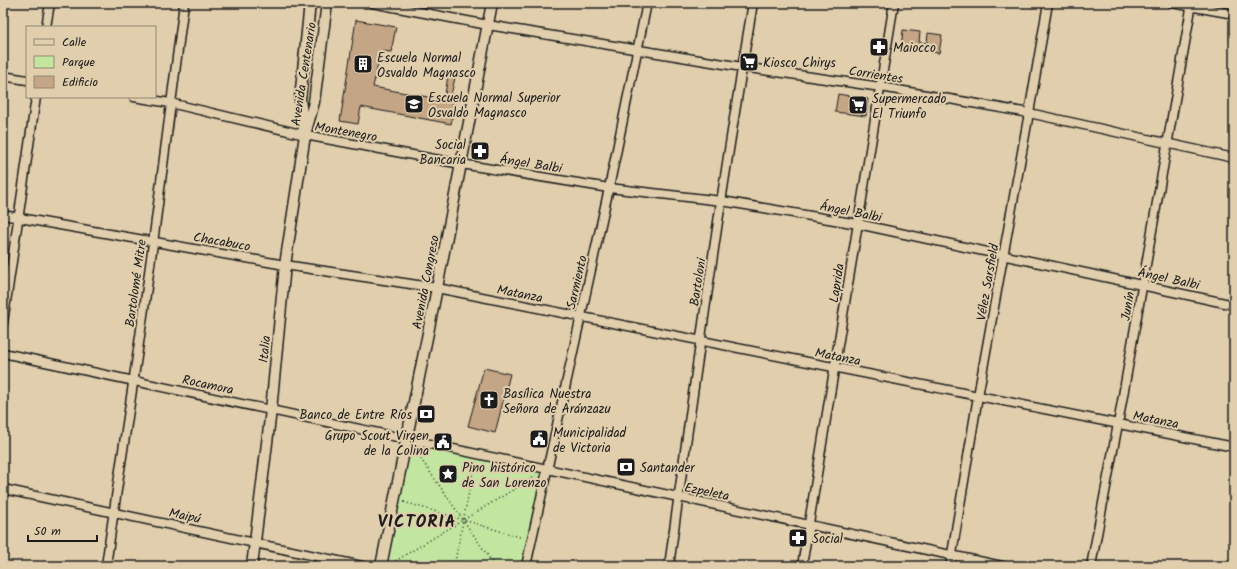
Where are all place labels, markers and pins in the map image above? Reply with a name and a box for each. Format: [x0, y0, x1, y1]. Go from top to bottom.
pharmacy icon: Maiocco [868, 36, 890, 58]
place label: Maiocco [893, 38, 936, 59]
place label: Escuela Normal Osvaldo Magnasco [377, 48, 476, 84]
supermarket icon: Kiosco Chirys [738, 51, 760, 73]
building icon: Escuela Normal Osvaldo Magnasco [352, 53, 374, 75]
place label: Kiosco Chirys [763, 53, 836, 74]
place label: Escuela Normal Superior Osvaldo Magnasco [428, 88, 561, 124]
place label: Supermercado El Triunfo [872, 89, 946, 125]
school or university icon: Escuela Normal Superior Osvaldo Magnasco [403, 93, 425, 115]
supermarket icon: Supermercado El Triunfo [847, 94, 869, 116]
place label: Social Bancaria [419, 135, 466, 171]
pharmacy icon: Social Bancaria [469, 140, 491, 162]
place label: Basílica Nuestra Señora de Aránzazu [503, 384, 612, 420]
church icon: Basílica Nuestra Señora de Aránzazu [478, 389, 500, 411]
bank icon: Banco de Entre Ríos [415, 403, 437, 425]
place label: Banco de Entre Ríos [299, 405, 412, 426]
place label: Municipalidad de Victoria [553, 423, 627, 459]
place label: Grupo Scout Virgen de la Colina [325, 426, 429, 462]
public building icon: Municipalidad de Victoria [528, 428, 550, 450]
public building icon: Grupo Scout Virgen de la Colina [432, 431, 454, 453]
bank icon: Santander [615, 456, 637, 478]
place label: Pino histórico de San Lorenzo [462, 458, 546, 494]
place label: Santander [640, 458, 695, 479]
place icon: Pino histórico de San Lorenzo [437, 463, 459, 485]
pharmacy icon: Social [787, 527, 809, 549]
place label: Social [812, 529, 843, 550]

